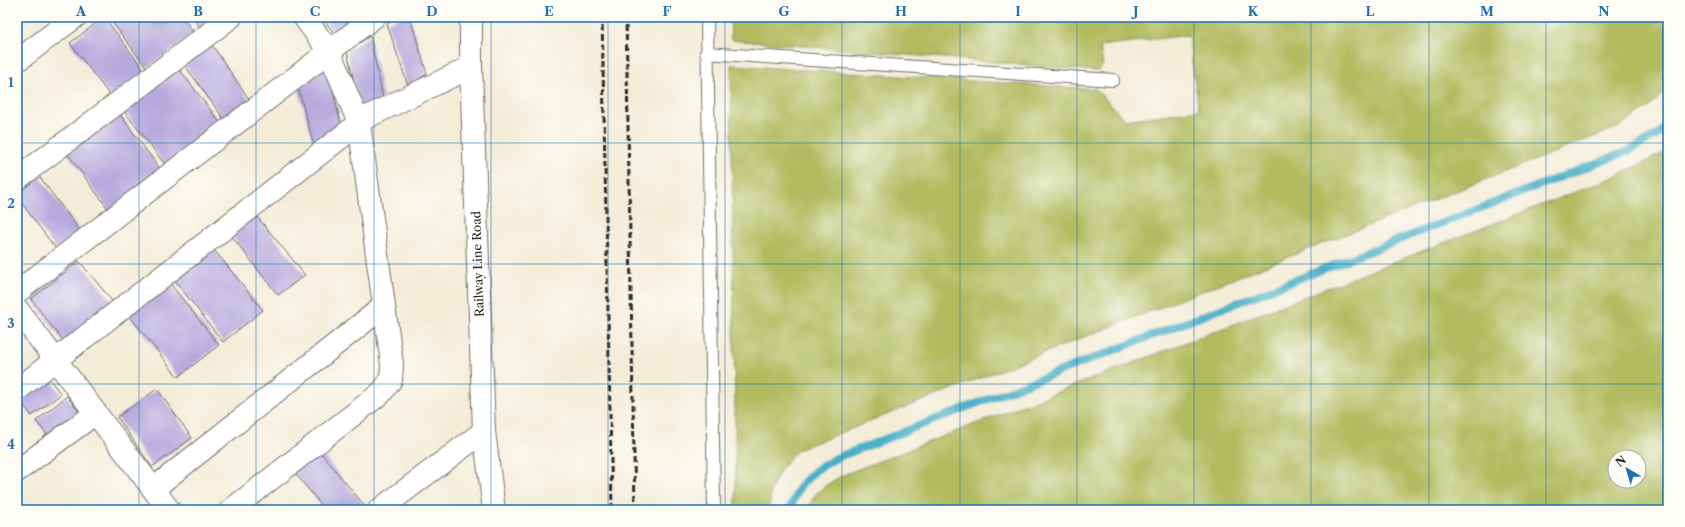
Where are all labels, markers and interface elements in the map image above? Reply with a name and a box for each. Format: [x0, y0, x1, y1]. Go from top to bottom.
text: A [75, 3, 87, 19]
text: B [193, 3, 203, 19]
text: C [310, 3, 320, 19]
text: D [426, 3, 438, 19]
text: E [544, 3, 554, 19]
text: F [663, 3, 672, 19]
text: G [778, 3, 790, 19]
text: H [895, 3, 907, 19]
text: I [1015, 3, 1021, 19]
text: J [1131, 3, 1139, 19]
text: K [1248, 3, 1259, 19]
text: L [1366, 3, 1375, 19]
text: M [1480, 3, 1494, 19]
text: N [1598, 3, 1610, 19]
text: 1 [8, 74, 14, 90]
text: 2 [7, 195, 15, 211]
street label: Railway Line Road [468, 210, 487, 317]
text: 3 [7, 315, 15, 331]
text: 4 [7, 436, 15, 452]
north arrow [1607, 449, 1647, 489]
text: N [1613, 452, 1629, 470]

